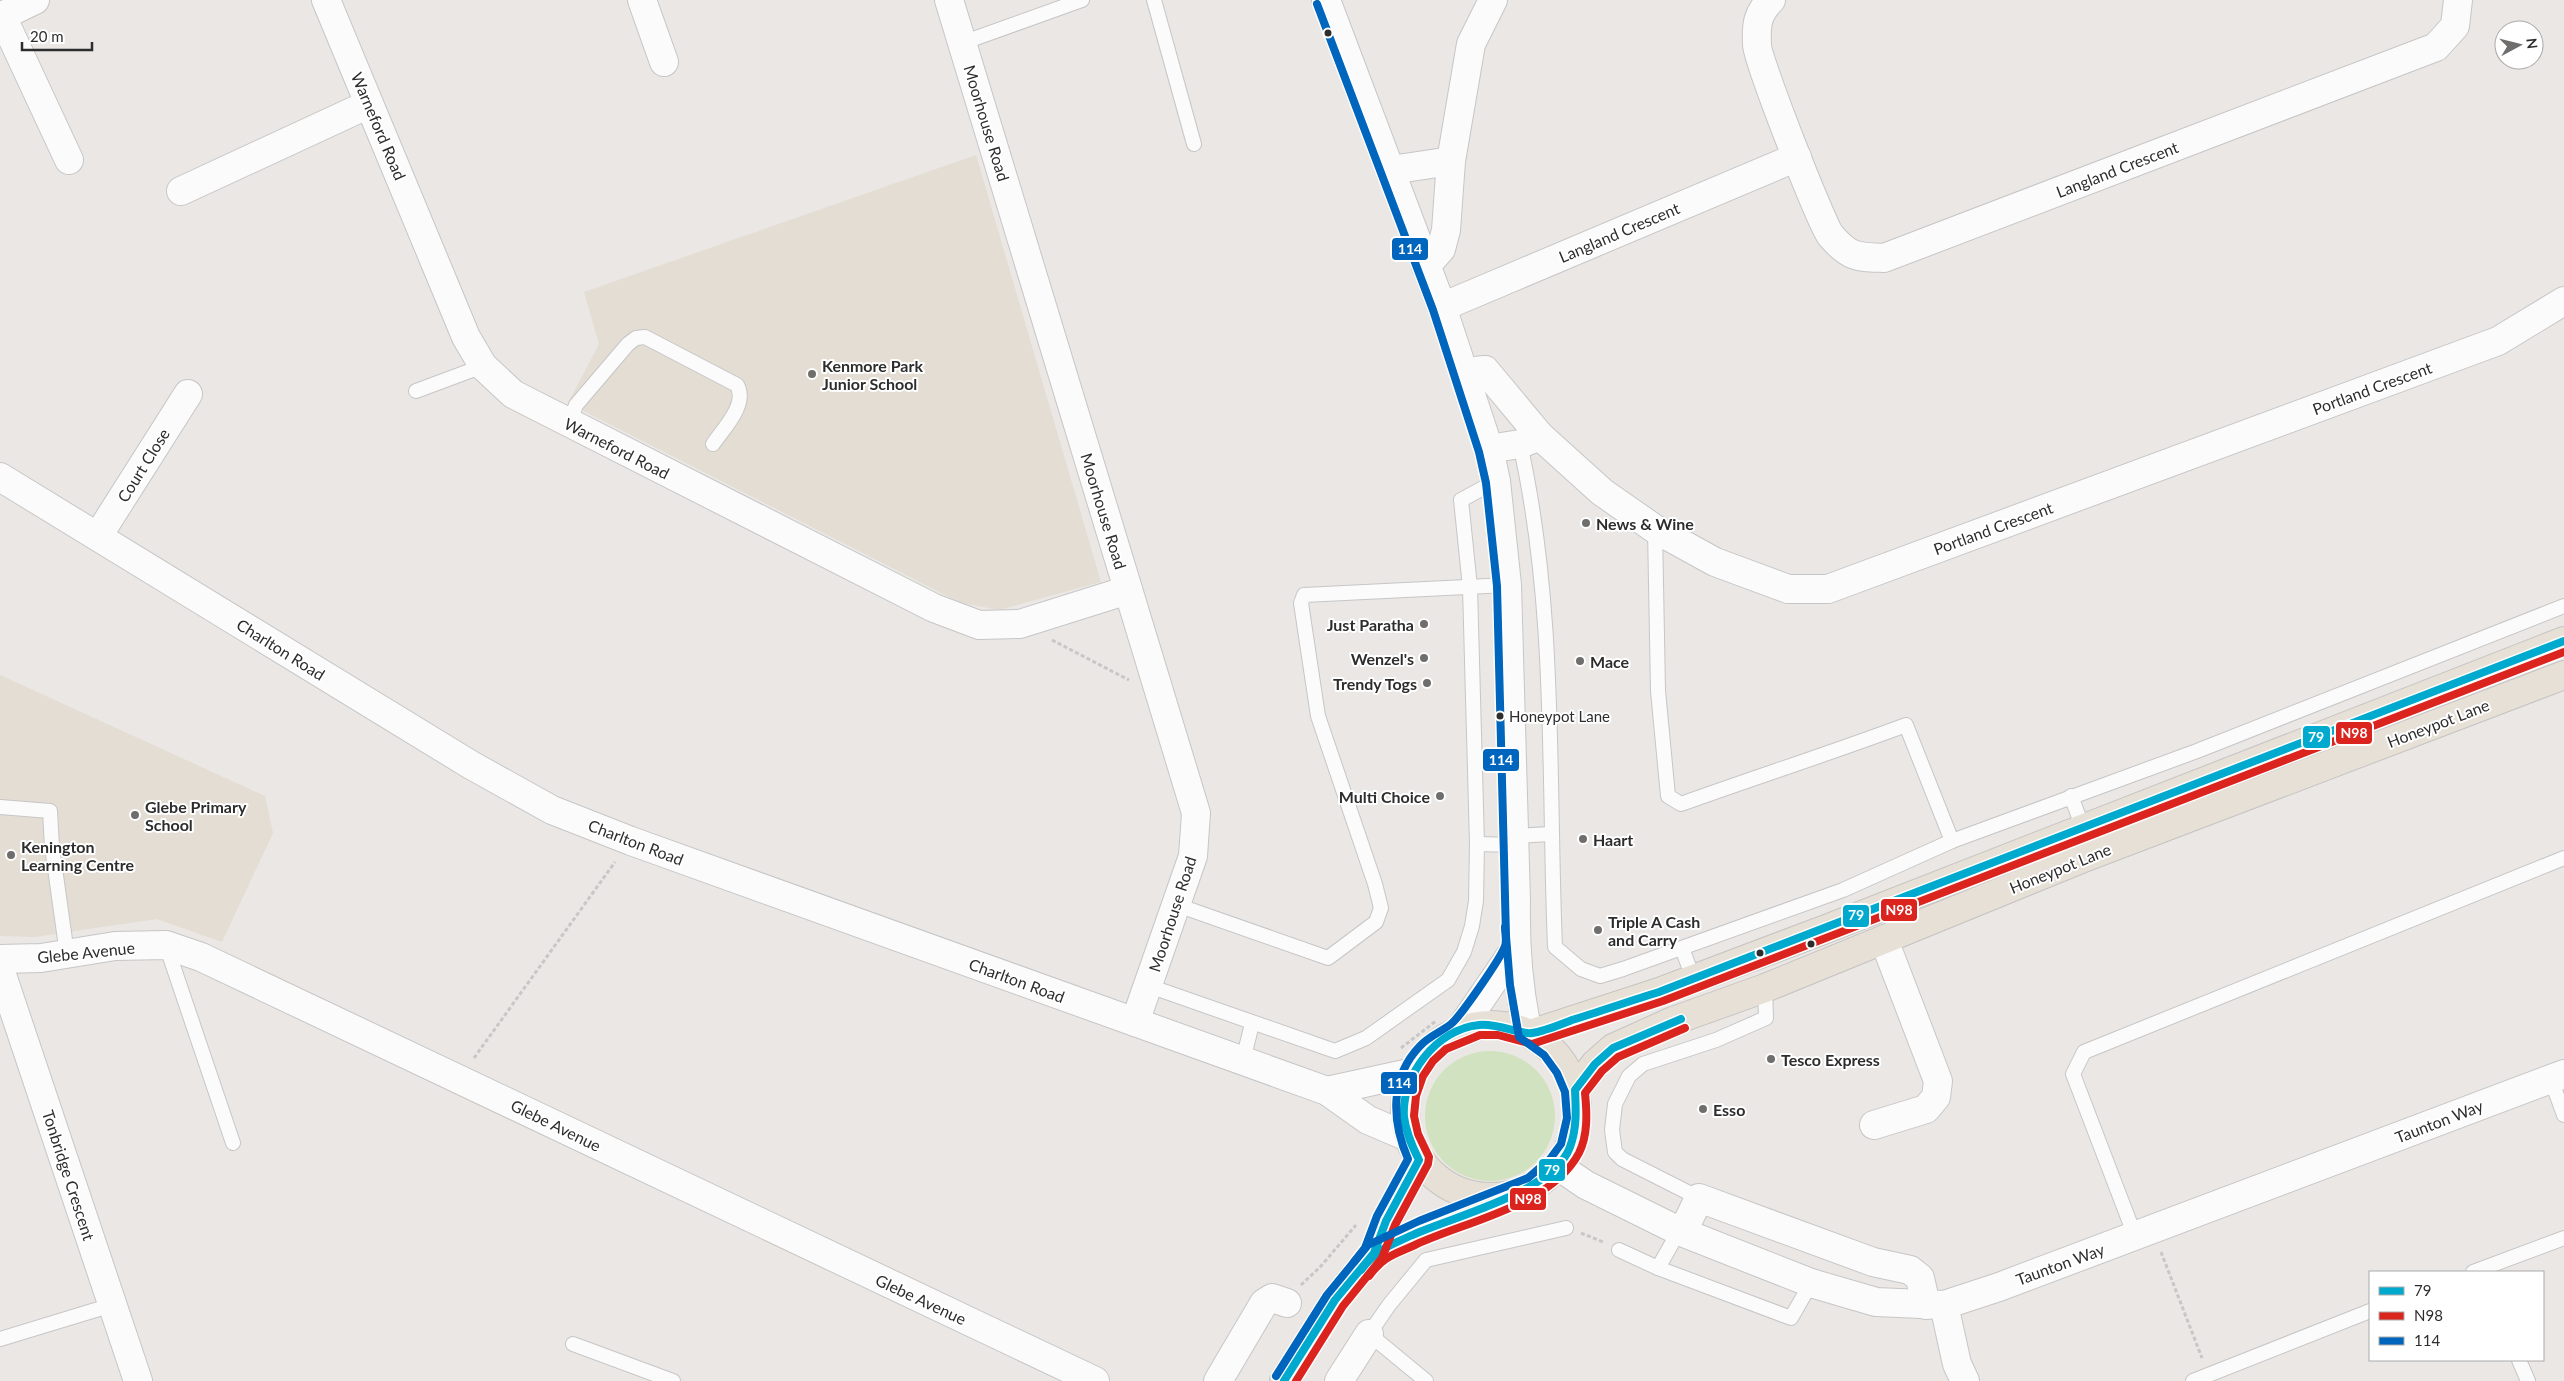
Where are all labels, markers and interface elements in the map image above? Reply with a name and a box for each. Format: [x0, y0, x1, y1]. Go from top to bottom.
scale bar [22, 20, 92, 52]
north arrow [2494, 20, 2544, 70]
text: 20 m [30, 27, 64, 45]
unlabelled marker [1323, 28, 1333, 38]
text: N [2523, 37, 2541, 50]
street label: Moorhouse Road [960, 63, 1014, 183]
street label: Warneford Road [348, 69, 410, 183]
street label: Langland Crescent [2053, 137, 2181, 201]
street label: Langland Crescent [1556, 198, 1682, 266]
line badge: 114 [1391, 237, 1429, 261]
text: 114 [1398, 240, 1422, 257]
place label: Kenmore Park Junior School [822, 356, 923, 393]
street label: Portland Crescent [2310, 358, 2434, 418]
marker: Kenmore Park Junior School [806, 368, 818, 380]
street label: Warneford Road [561, 413, 673, 483]
street label: Court Close [113, 425, 173, 505]
street label: Moorhouse Road [1077, 451, 1131, 571]
street label: Portland Crescent [1931, 498, 2055, 558]
place label: News & Wine [1596, 514, 1694, 533]
marker: News & Wine [1580, 517, 1592, 529]
street label: Charlton Road [233, 614, 329, 684]
place label: Just Paratha [1327, 615, 1414, 634]
marker: Just Paratha [1418, 618, 1430, 630]
place label: Wenzel's [1351, 649, 1414, 668]
marker: Wenzel's [1418, 652, 1430, 664]
place label: Mace [1590, 652, 1630, 671]
marker: Mace [1574, 655, 1586, 667]
place label: Trendy Togs [1333, 674, 1417, 693]
marker: Trendy Togs [1421, 677, 1433, 689]
street label: Honeypot Lane [2384, 695, 2492, 751]
place label: Honeypot Lane [1509, 707, 1610, 725]
marker: Honeypot Lane [1495, 711, 1505, 721]
line badge: N98 [2335, 721, 2373, 745]
text: N98 [2340, 724, 2368, 741]
line badge: 79 [2302, 725, 2331, 749]
text: 79 [2308, 728, 2324, 745]
line badge: 114 [1482, 748, 1520, 772]
text: 114 [1489, 751, 1513, 768]
place label: Multi Choice [1339, 787, 1430, 806]
marker: Multi Choice [1434, 790, 1446, 802]
place label: Glebe Primary School [145, 797, 247, 834]
marker: Glebe Primary School [129, 809, 141, 821]
street label: Charlton Road [586, 815, 686, 869]
place label: Haart [1593, 830, 1633, 849]
marker: Haart [1577, 833, 1589, 845]
place label: Kenington Learning Centre [21, 837, 135, 874]
street label: Honeypot Lane [2006, 839, 2114, 897]
marker: Kenington Learning Centre [5, 849, 17, 861]
street label: Moorhouse Road [1144, 854, 1200, 974]
line badge: N98 [1880, 898, 1918, 922]
text: N98 [1885, 901, 1913, 918]
line badge: 79 [1842, 904, 1870, 928]
text: 79 [1848, 906, 1864, 923]
place label: Triple A Cash and Carry [1608, 912, 1700, 949]
marker: Triple A Cash and Carry [1592, 924, 1604, 936]
street label: Glebe Avenue [36, 937, 136, 967]
unlabelled marker [1806, 939, 1816, 949]
unlabelled marker [1755, 948, 1765, 958]
street label: Charlton Road [967, 954, 1067, 1006]
place label: Tesco Express [1781, 1050, 1880, 1069]
marker: Tesco Express [1765, 1053, 1777, 1065]
line badge: 114 [1380, 1071, 1418, 1095]
text: 114 [1387, 1074, 1411, 1091]
street label: Glebe Avenue [508, 1095, 604, 1155]
street label: Taunton Way [2392, 1095, 2486, 1146]
place label: Esso [1713, 1100, 1745, 1119]
marker: Esso [1697, 1103, 1709, 1115]
street label: Tonbridge Crescent [39, 1107, 99, 1243]
line badge: 79 [1538, 1158, 1566, 1182]
text: 79 [1544, 1161, 1560, 1178]
line badge: N98 [1509, 1187, 1547, 1211]
text: N98 [1514, 1190, 1542, 1207]
street label: Taunton Way [2013, 1239, 2107, 1289]
street label: Glebe Avenue [873, 1270, 969, 1328]
legend [2369, 1271, 2544, 1361]
text: 79 [2414, 1281, 2431, 1299]
text: N98 [2414, 1306, 2443, 1324]
text: 114 [2414, 1331, 2440, 1349]

